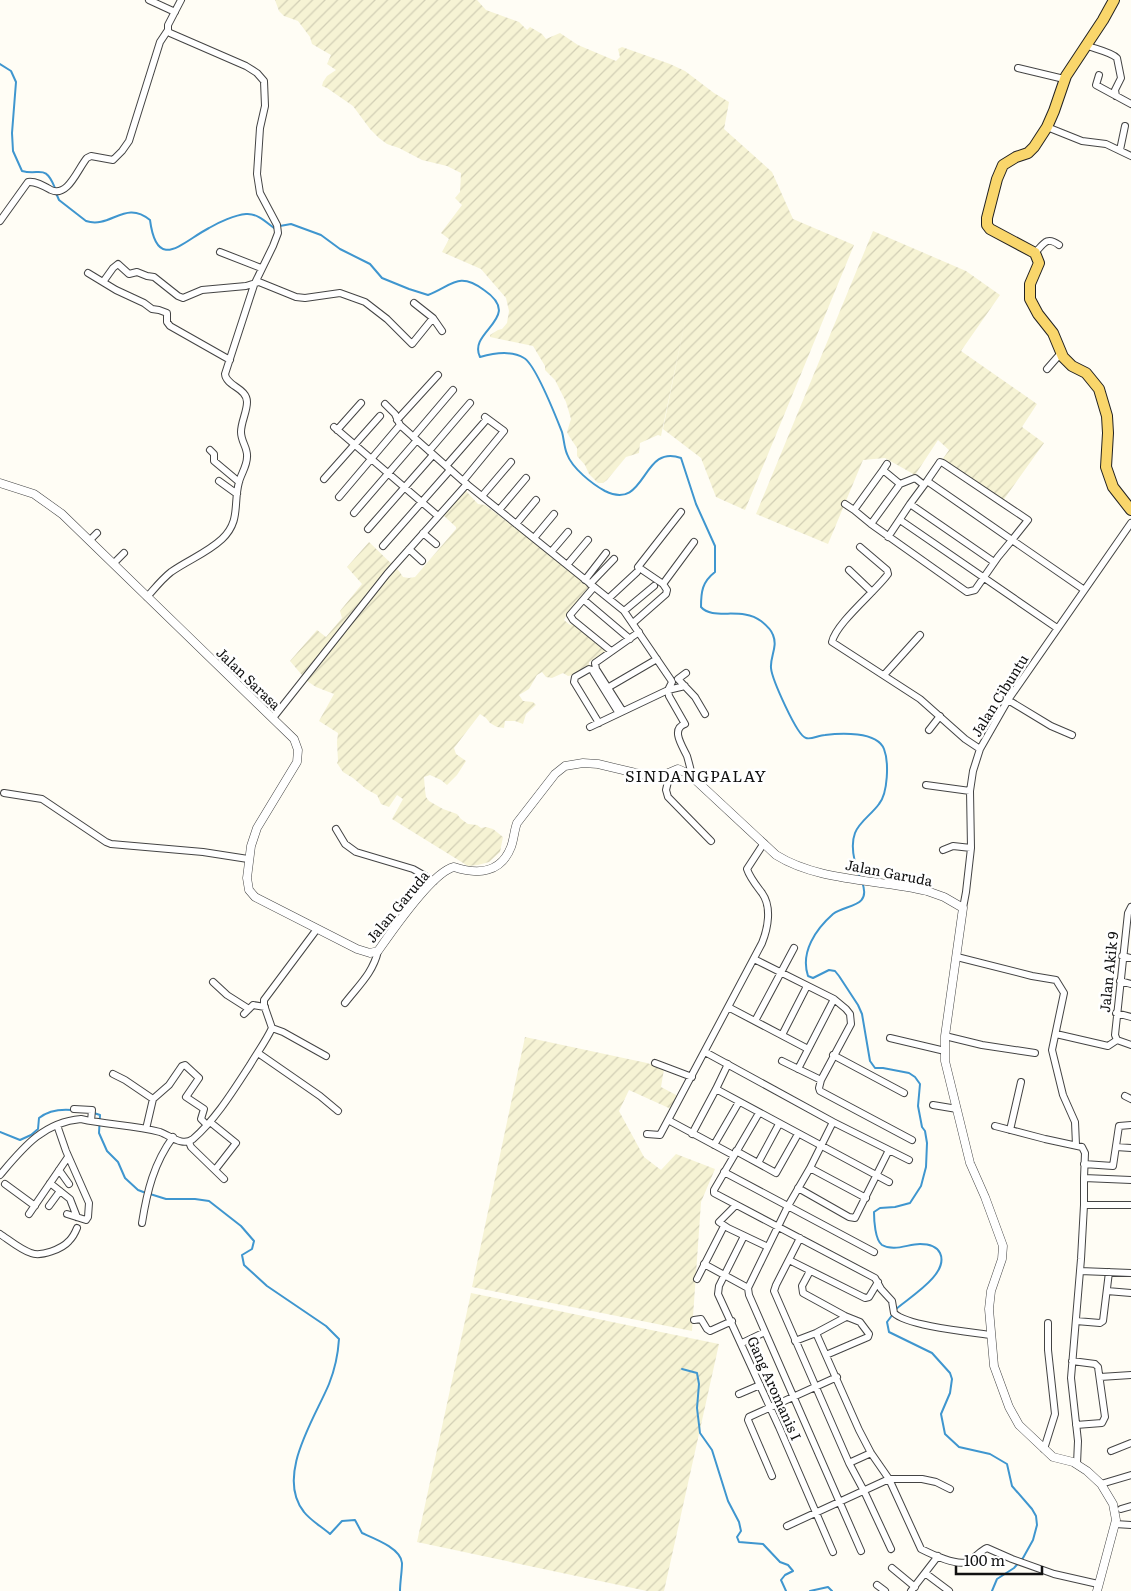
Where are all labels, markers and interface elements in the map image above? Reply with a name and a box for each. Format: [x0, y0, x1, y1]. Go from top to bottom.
street label: Jalan Sarasa [212, 642, 286, 714]
street label: Jalan Cibuntu [966, 650, 1032, 740]
district label: SINDANGPALAY [625, 763, 767, 787]
street label: Jalan Garuda [844, 854, 935, 890]
street label: Jalan Garuda [361, 865, 433, 946]
street label: Jalan Akik 9 [1094, 931, 1122, 1013]
street label: Gang Aromanis I [743, 1333, 807, 1443]
scale bar [956, 1544, 1042, 1576]
text: 100 m [964, 1548, 1005, 1571]

